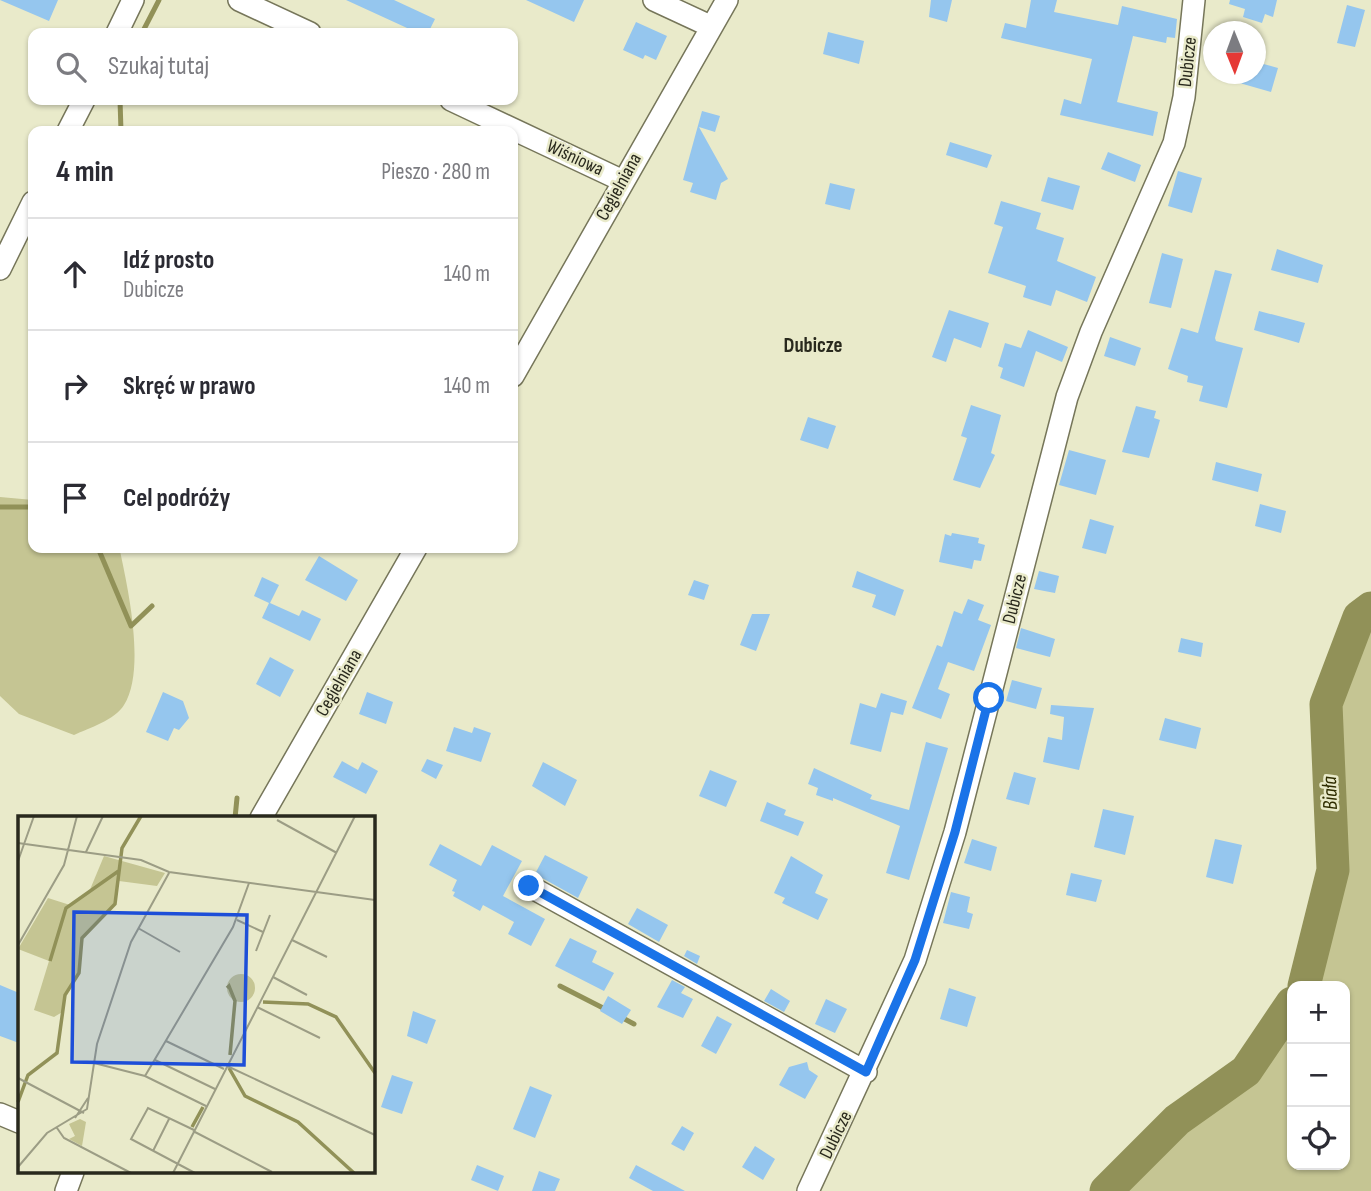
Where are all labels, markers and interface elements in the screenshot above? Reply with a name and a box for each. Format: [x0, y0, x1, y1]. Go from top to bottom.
north arrow [1203, 21, 1266, 84]
search box [28, 28, 518, 105]
street label: Dubicze [1174, 36, 1202, 88]
icon: search [52, 48, 90, 86]
text: Szukaj tutaj [108, 51, 209, 82]
street label: Wiśniowa [543, 135, 607, 181]
street label: Cegielniana [591, 149, 647, 225]
text: 4 min [56, 154, 114, 190]
text: Pieszo · 280 m [381, 158, 490, 186]
text: Idź prosto [123, 245, 214, 276]
icon: ahead [56, 255, 94, 293]
text: 140 m [444, 260, 490, 288]
text: Dubicze [123, 276, 184, 304]
district label: Dubicze [784, 333, 842, 358]
icon: right [56, 367, 94, 405]
text: Skręć w prawo [123, 371, 256, 402]
text: 140 m [444, 372, 490, 400]
icon: arrive [56, 479, 94, 517]
text: Cel podróży [123, 483, 230, 514]
street label: Dubicze [998, 572, 1032, 626]
street label: Cegielniana [311, 645, 367, 721]
route start [973, 682, 1004, 713]
water label: Biała [1317, 775, 1343, 810]
inset map [18, 816, 374, 1174]
route end [513, 870, 544, 901]
map controls [1287, 981, 1350, 1170]
button: + [1287, 981, 1350, 1044]
button: − [1287, 1044, 1350, 1107]
street label: Dubicze [815, 1107, 857, 1163]
button: locate [1287, 1107, 1350, 1170]

